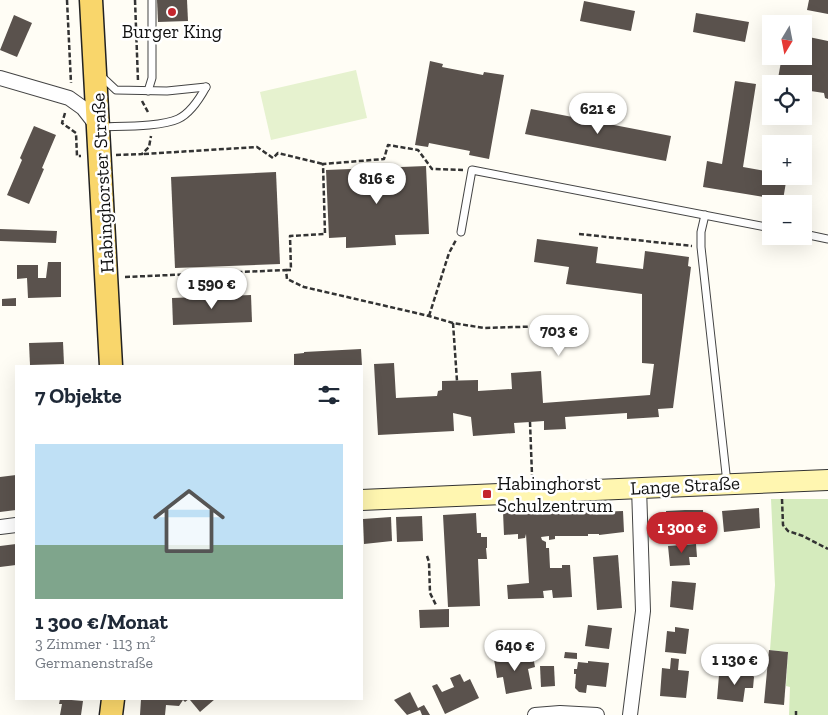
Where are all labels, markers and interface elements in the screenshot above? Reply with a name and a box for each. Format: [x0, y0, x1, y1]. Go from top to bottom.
marker: Burger King [166, 6, 178, 18]
north arrow [762, 15, 812, 65]
map controls [762, 15, 812, 245]
place label: Burger King [122, 20, 223, 43]
button: locate [762, 75, 812, 125]
street label: Habinghorster Straße [86, 92, 119, 274]
pin: 621 € [563, 92, 633, 135]
text: 621 € [580, 99, 616, 118]
button: + [762, 135, 812, 185]
pin: 816 € [342, 162, 412, 205]
text: 816 € [359, 169, 395, 188]
button: − [762, 195, 812, 245]
pin: 1 590 € [166, 268, 258, 310]
text: 1 590 € [188, 274, 236, 293]
pin: 703 € [524, 314, 594, 357]
text: 703 € [540, 321, 578, 340]
icon: filters [315, 381, 343, 409]
text: 7 Objekte [35, 383, 122, 408]
street label: Lange Straße [630, 471, 740, 500]
place label: Habinghorst Schulzentrum [497, 472, 614, 517]
icon: home [144, 476, 234, 566]
marker: Habinghorst Schulzentrum [481, 488, 493, 500]
pin: 1 300 € [636, 512, 728, 554]
text: 1 300 € [658, 518, 706, 537]
text: 1 300 €/Monat [35, 609, 168, 634]
pin: 640 € [480, 630, 550, 672]
text: 3 Zimmer · 113 m² [35, 634, 156, 653]
text: 640 € [495, 636, 535, 655]
pin: 1 130 € [689, 644, 781, 686]
text: 1 130 € [712, 650, 758, 669]
text: Germanenstraße [35, 653, 153, 672]

